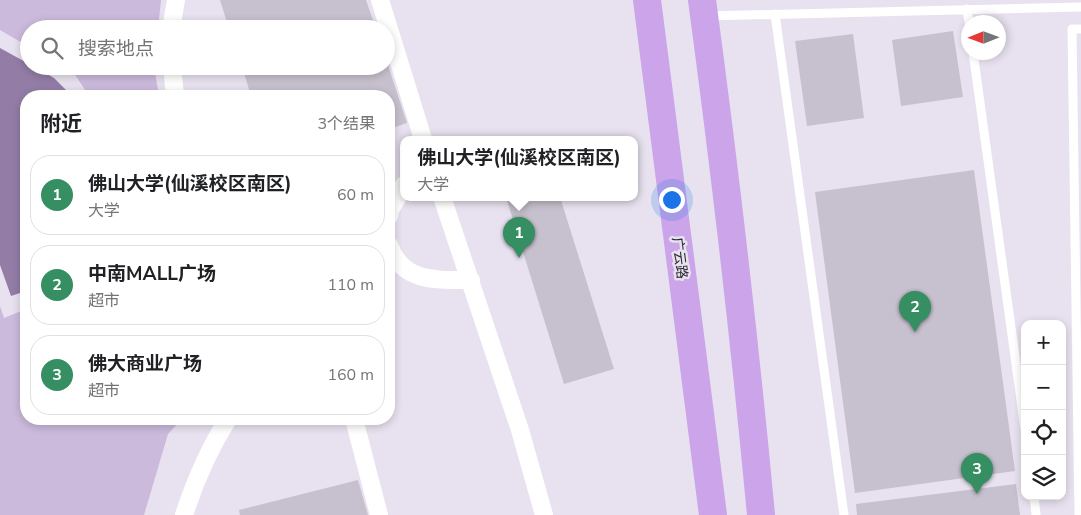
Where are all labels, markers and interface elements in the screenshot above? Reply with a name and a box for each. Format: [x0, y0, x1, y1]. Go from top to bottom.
north arrow [961, 15, 1006, 60]
search box [20, 20, 395, 75]
icon: search [38, 34, 66, 62]
text: 搜索地点 [78, 36, 154, 62]
text: 附近 [40, 110, 82, 138]
text: 3个结果 [317, 113, 375, 135]
popup [400, 136, 638, 201]
text: 佛山大学(仙溪校区南区) [417, 145, 621, 171]
text: 佛山大学(仙溪校区南区) [88, 171, 292, 197]
text: 大学 [417, 174, 449, 196]
text: 1 [52, 184, 62, 206]
text: 60 m [337, 184, 374, 206]
your location [659, 187, 685, 213]
text: 大学 [88, 200, 120, 222]
pin: 1 [503, 217, 535, 258]
street label: 广云路 [668, 236, 691, 280]
text: 中南MALL广场 [88, 261, 216, 287]
text: 2 [52, 274, 62, 296]
text: 110 m [327, 274, 374, 296]
text: 超市 [88, 290, 120, 312]
pin: 2 [899, 291, 931, 332]
map controls [1021, 320, 1066, 500]
button: + [1021, 320, 1066, 365]
text: 佛大商业广场 [88, 351, 202, 377]
text: 3 [52, 364, 62, 386]
text: 160 m [327, 364, 374, 386]
button: − [1021, 365, 1066, 410]
text: 超市 [88, 380, 120, 402]
button: locate [1021, 410, 1066, 455]
pin: 3 [961, 453, 993, 494]
button: layers [1021, 455, 1066, 500]

